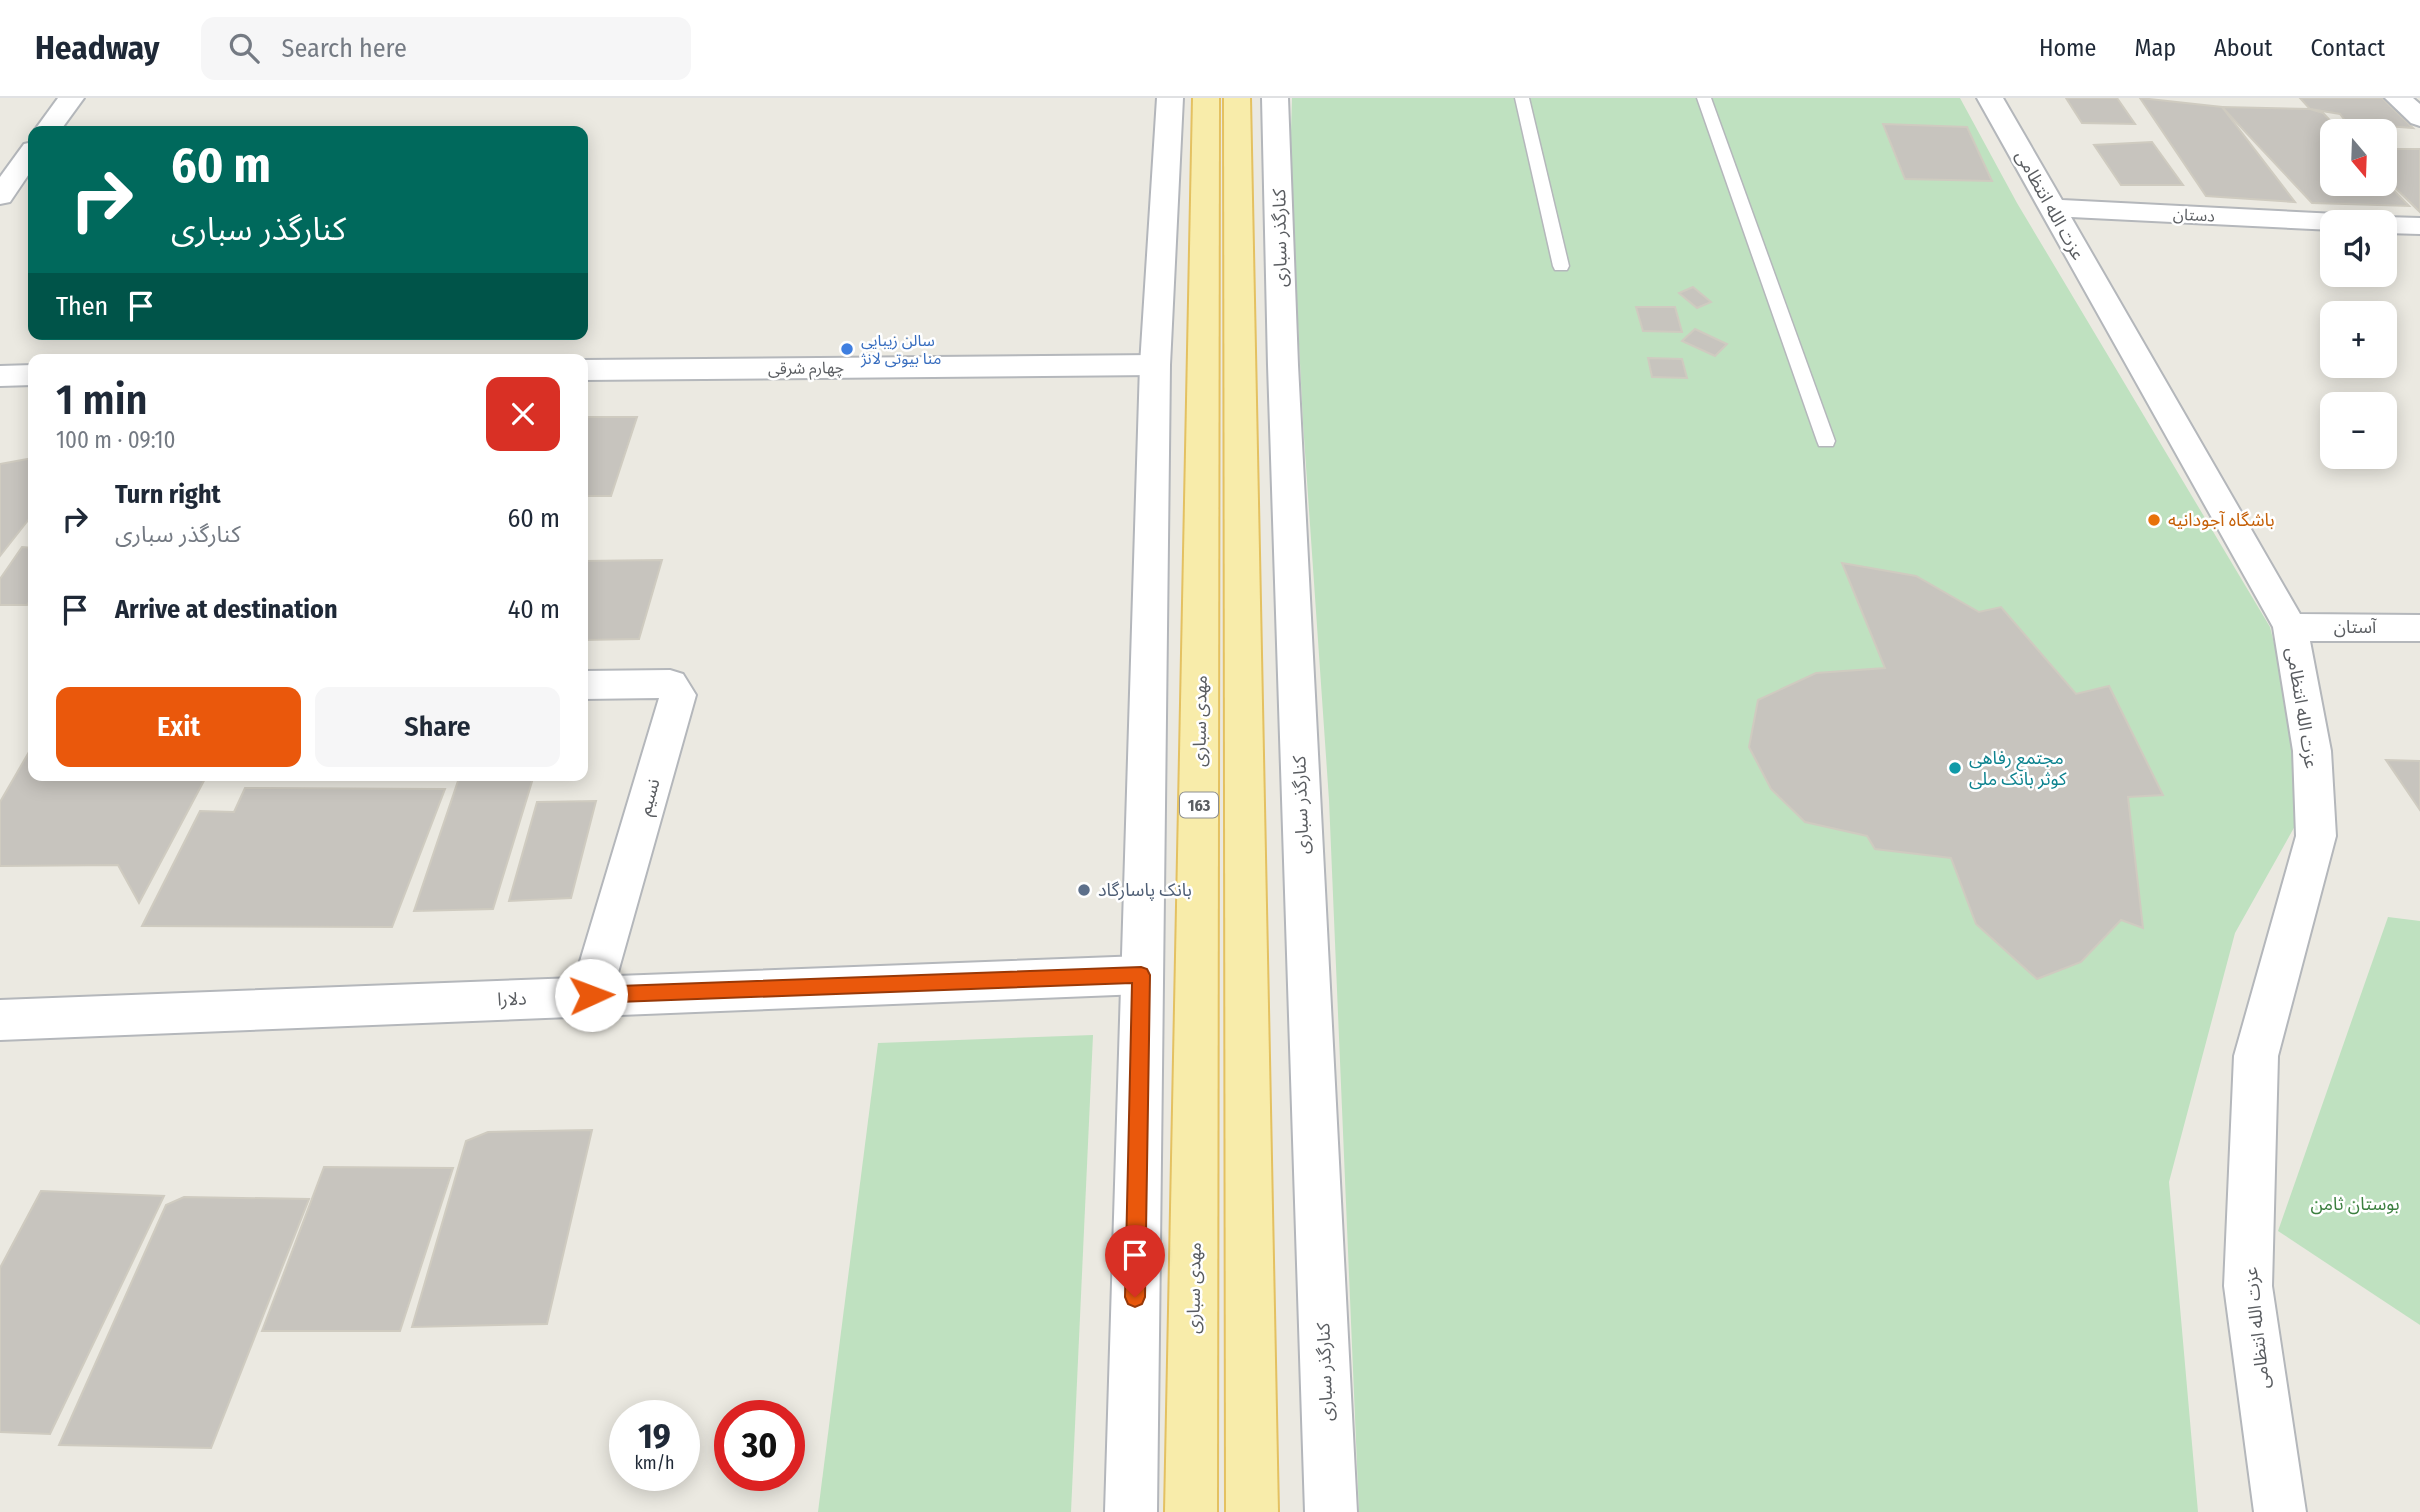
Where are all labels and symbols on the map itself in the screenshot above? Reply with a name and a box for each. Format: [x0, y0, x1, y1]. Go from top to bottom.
north arrow [2320, 119, 2398, 196]
street label: عزت الله انتظامی [2011, 146, 2089, 264]
street label: کنارگذر سباری [1268, 188, 1292, 287]
street label: دستان [2173, 204, 2215, 226]
place label: سالن زیبایی منا بیوتی لانژ [860, 331, 941, 368]
marker: سالن زیبایی منا بیوتی لانژ [839, 341, 855, 357]
street label: چهارم شرقی [768, 358, 844, 381]
place label: باشگاه آجودانیه [2168, 509, 2275, 531]
marker: باشگاه آجودانیه [2146, 512, 2162, 528]
street label: آستان [2334, 616, 2377, 638]
street label: عزت الله انتظامی [2282, 646, 2322, 770]
street label: مهدی سباری [1188, 675, 1212, 767]
place label: مجتمع رفاهی کوثر بانک ملی [1969, 747, 2067, 790]
street label: کنارگذر سباری [1288, 755, 1314, 855]
marker: مجتمع رفاهی کوثر بانک ملی [1947, 760, 1963, 776]
street label: نسیم [633, 776, 667, 818]
road number: 163 [1180, 792, 1218, 818]
place label: بانک پاسارگاد [1098, 879, 1192, 901]
marker: بانک پاسارگاد [1076, 882, 1092, 898]
position arrow [554, 958, 628, 1032]
street label: دلارا [497, 987, 527, 1011]
park label: بوستان ثامن [2310, 1193, 2400, 1215]
pin [1105, 1225, 1165, 1297]
street label: مهدی سباری [1182, 1242, 1206, 1334]
street label: عزت الله انتظامی [2240, 1266, 2274, 1390]
street label: کنارگذر سباری [1312, 1322, 1338, 1422]
speed limit sign: 30 [714, 1400, 805, 1491]

